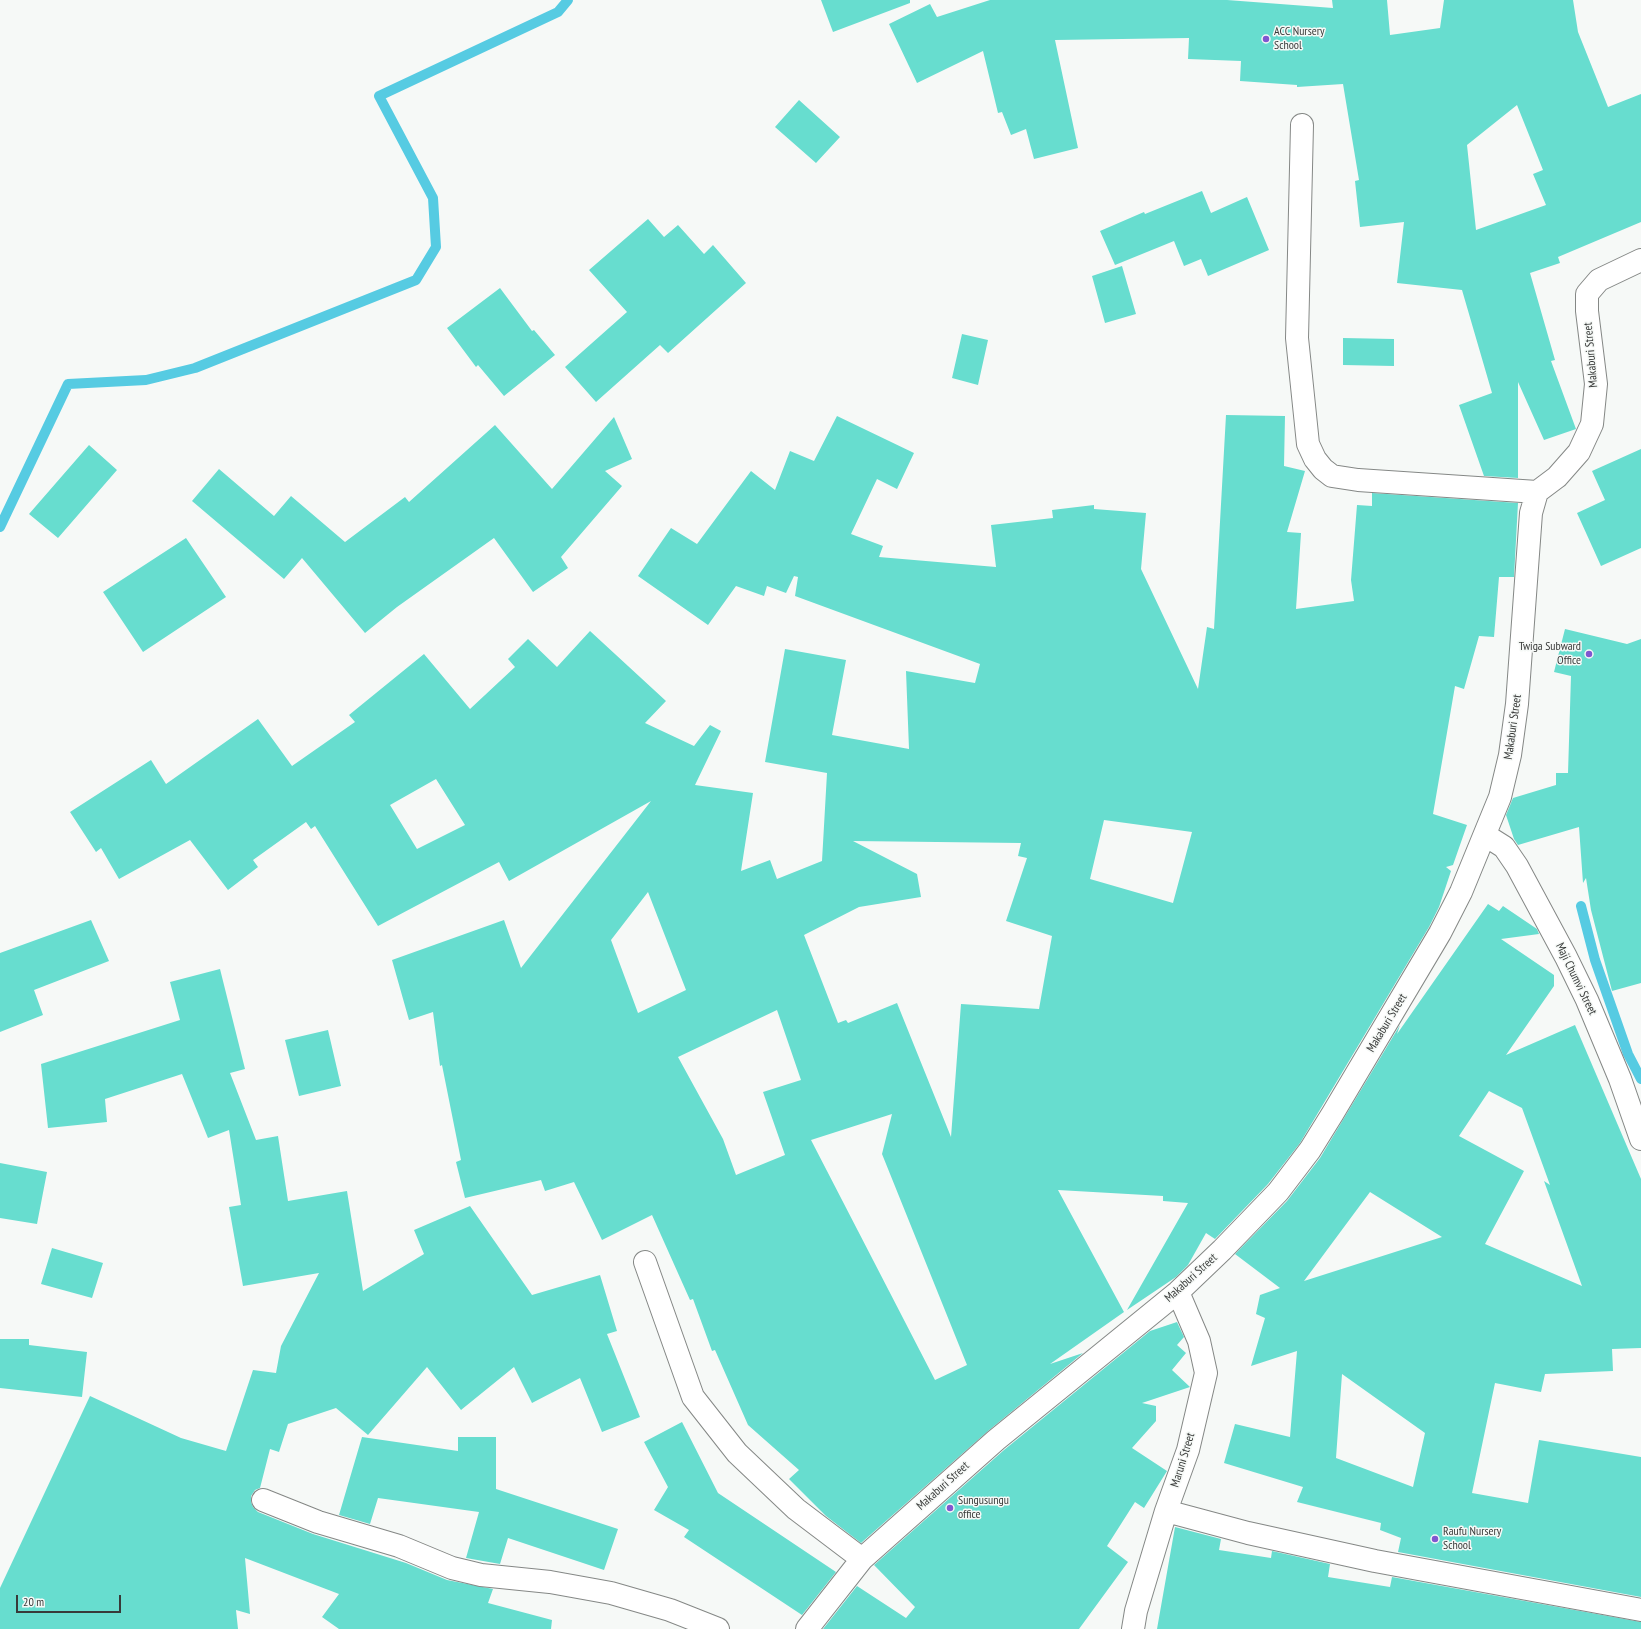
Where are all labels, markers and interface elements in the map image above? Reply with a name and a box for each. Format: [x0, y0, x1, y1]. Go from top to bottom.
place label: ACC Nursery School [1274, 25, 1324, 53]
marker: ACC Nursery School [1261, 34, 1271, 44]
street label: Makaburi Street [1581, 322, 1601, 388]
place label: Twiga Subward Office [1519, 640, 1581, 668]
marker: Twiga Subward Office [1584, 649, 1594, 659]
street label: Makaburi Street [1501, 694, 1525, 760]
street label: Maji Chumvi Street [1552, 941, 1600, 1017]
street label: Makaburi Street [1364, 991, 1410, 1055]
street label: Makaburi Street [1162, 1251, 1220, 1305]
street label: Maruni Street [1168, 1431, 1198, 1489]
street label: Makaburi Street [914, 1459, 972, 1513]
place label: Sungusungu office [958, 1494, 1009, 1522]
marker: Sungusungu office [945, 1503, 955, 1513]
place label: Raufu Nursery School [1443, 1525, 1501, 1553]
marker: Raufu Nursery School [1430, 1534, 1440, 1544]
scale bar [18, 1587, 123, 1613]
text: 20 m [23, 1594, 44, 1609]

